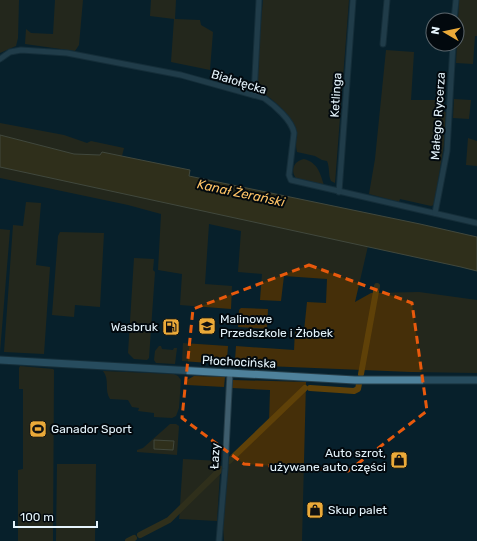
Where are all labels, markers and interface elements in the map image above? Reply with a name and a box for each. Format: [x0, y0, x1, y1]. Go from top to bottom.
north arrow [425, 12, 465, 52]
text: N [429, 26, 443, 35]
street label: Białołęcka [210, 67, 268, 97]
street label: Ketlinga [327, 72, 345, 118]
street label: Małego Rycerza [428, 72, 448, 160]
water label: Kanał Żerański [196, 176, 287, 210]
place label: Malinowe Przedszkole i Żłobek [220, 312, 334, 340]
school or university icon: Malinowe Przedszkole i Żłobek [197, 316, 217, 336]
fuel station icon: Wasbruk [161, 317, 181, 337]
place label: Wasbruk [111, 320, 159, 334]
street label: Płochocińska [202, 353, 276, 371]
sports icon: Ganador Sport [28, 419, 48, 439]
place label: Ganador Sport [51, 422, 132, 436]
street label: Łazy [207, 442, 223, 469]
place label: Auto szrot, używane auto części [270, 446, 386, 474]
shop icon: Auto szrot, używane auto części [389, 450, 409, 470]
shop icon: Skup palet [305, 500, 325, 520]
scale bar [14, 503, 97, 529]
place label: Skup palet [328, 503, 387, 517]
text: 100 m [20, 510, 54, 524]

